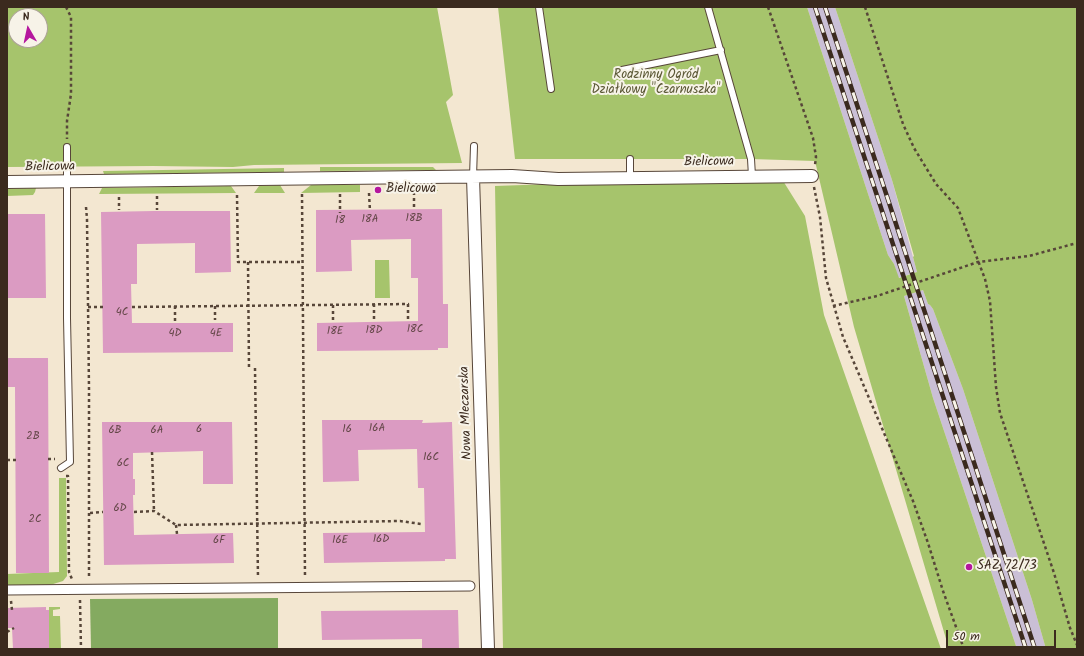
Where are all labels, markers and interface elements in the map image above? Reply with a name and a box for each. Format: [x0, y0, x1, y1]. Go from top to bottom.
north arrow [8, 8, 48, 48]
text: N [21, 8, 31, 27]
park label: Rodzinny Ogród Działkowy "Czarnuszka" [591, 68, 721, 99]
street label: Bielicowa [684, 155, 734, 171]
street label: Bielicowa [25, 160, 75, 176]
place label: Bielicowa [386, 182, 436, 198]
marker: Bielicowa [373, 185, 383, 195]
house number: 18B [405, 212, 423, 226]
house number: 18A [362, 213, 378, 227]
house number: 18 [335, 214, 345, 228]
house number: 4C [116, 306, 128, 320]
house number: 18C [407, 323, 423, 337]
house number: 18D [365, 324, 383, 338]
house number: 18E [327, 325, 343, 339]
house number: 4D [168, 327, 182, 341]
house number: 4E [210, 327, 222, 341]
street label: Nowa Mleczarska [458, 366, 476, 460]
house number: 16A [369, 422, 385, 436]
house number: 6 [196, 423, 202, 437]
house number: 16 [342, 423, 352, 437]
house number: 6B [108, 424, 122, 438]
house number: 6A [151, 424, 163, 438]
house number: 2B [26, 430, 40, 444]
house number: 16C [423, 451, 439, 465]
house number: 6C [117, 457, 129, 471]
house number: 6D [113, 502, 127, 516]
house number: 2C [29, 513, 41, 527]
house number: 16D [373, 533, 389, 547]
house number: 6F [213, 534, 225, 548]
house number: 16E [332, 534, 348, 548]
place label: SAZ 72/73 [977, 559, 1037, 575]
marker: SAZ 72/73 [964, 562, 974, 572]
scale bar [948, 622, 1058, 648]
text: 50 m [953, 627, 980, 646]

